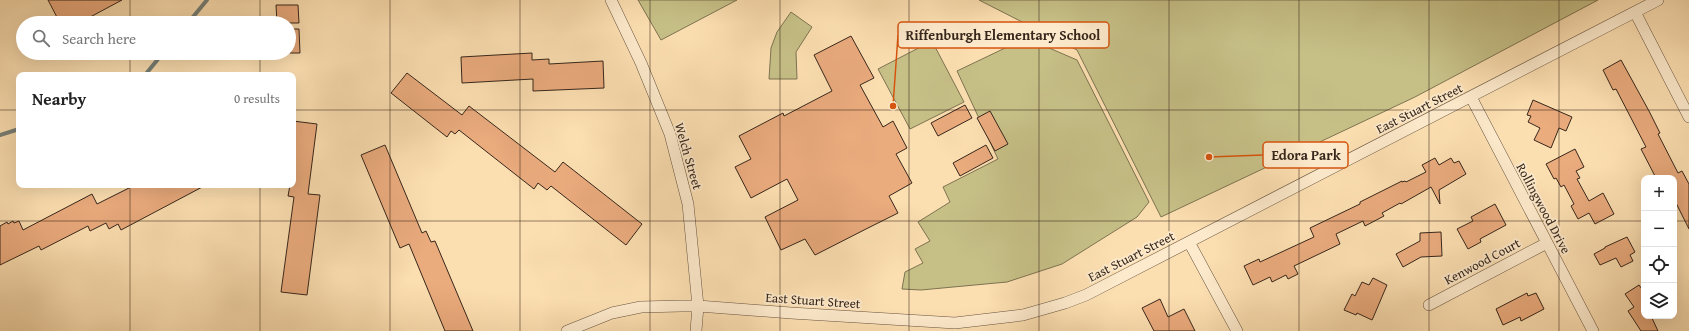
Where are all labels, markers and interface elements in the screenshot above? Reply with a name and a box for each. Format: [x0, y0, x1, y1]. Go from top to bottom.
search box [16, 16, 296, 60]
callout: Riffenburgh Elementary School [898, 22, 1109, 48]
text: Riffenburgh Elementary School [906, 25, 1101, 45]
icon: search [30, 27, 52, 49]
text: Search here [62, 28, 136, 49]
street label: East Stuart Street [1373, 78, 1466, 139]
text: Nearby [32, 86, 86, 111]
text: 0 results [234, 89, 280, 108]
street label: Welch Street [670, 120, 707, 192]
callout: Edora Park [1263, 142, 1348, 168]
text: Edora Park [1271, 145, 1342, 165]
street label: Rollingwood Drive [1512, 160, 1575, 257]
map controls [1641, 175, 1677, 319]
button: + [1641, 175, 1677, 211]
button: − [1641, 211, 1677, 247]
street label: East Stuart Street [1085, 226, 1178, 287]
street label: Kenwood Court [1441, 233, 1524, 290]
button: locate [1641, 247, 1677, 283]
button: layers [1641, 283, 1677, 319]
street label: East Stuart Street [765, 288, 861, 313]

